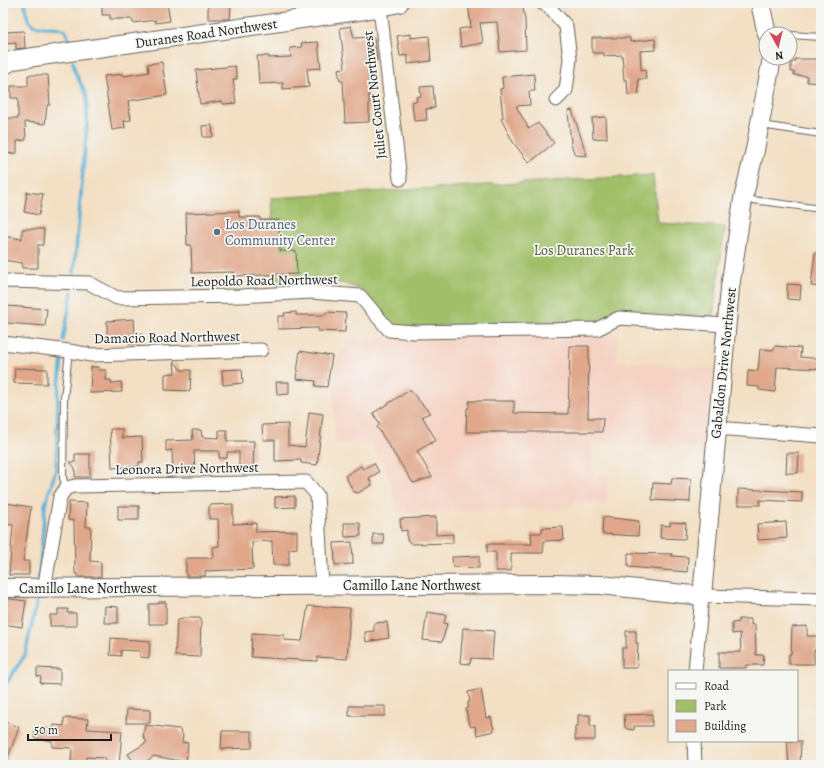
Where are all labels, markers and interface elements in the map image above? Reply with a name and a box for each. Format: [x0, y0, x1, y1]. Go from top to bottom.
street label: Duranes Road Northwest [134, 14, 279, 53]
north arrow [758, 26, 798, 66]
street label: Juliet Court Northwest [358, 30, 391, 160]
text: N [774, 47, 784, 63]
place label: Los Duranes Community Center [225, 215, 336, 250]
marker: Los Duranes Community Center [212, 227, 222, 237]
park label: Los Duranes Park [534, 241, 634, 260]
street label: Leopoldo Road Northwest [190, 270, 338, 291]
street label: Gabaldon Drive Northwest [706, 286, 741, 440]
street label: Damacio Road Northwest [94, 327, 241, 348]
street label: Leonora Drive Northwest [115, 458, 259, 479]
street label: Camillo Lane Northwest [343, 576, 481, 595]
street label: Camillo Lane Northwest [19, 579, 157, 598]
legend [668, 670, 798, 742]
text: Road [704, 678, 730, 694]
text: Park [704, 698, 727, 714]
scale bar [28, 716, 111, 742]
text: Building [704, 718, 746, 734]
text: 50 m [34, 722, 58, 738]

